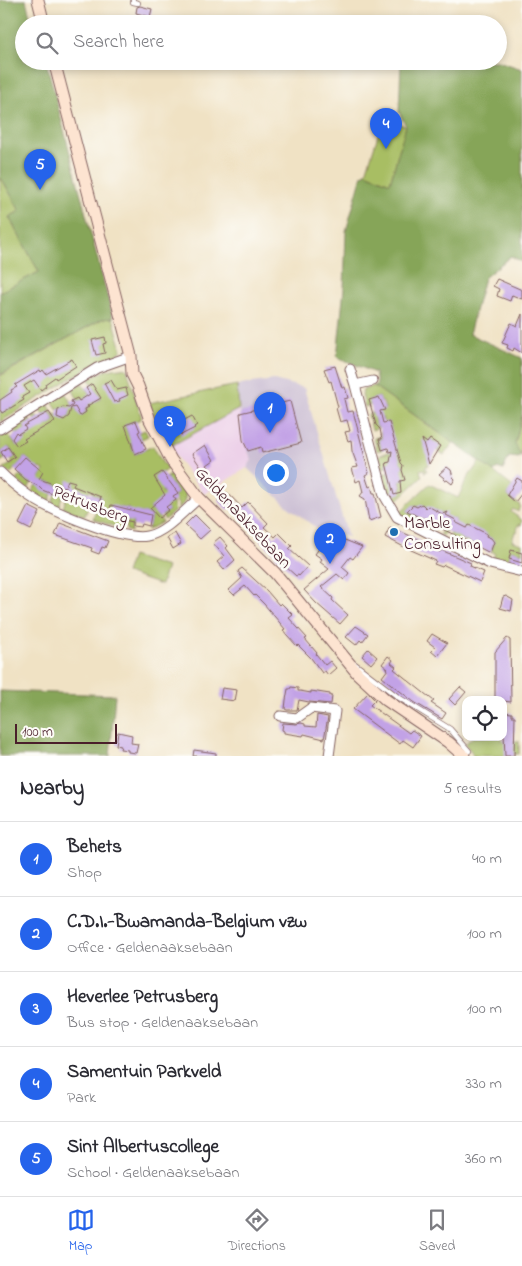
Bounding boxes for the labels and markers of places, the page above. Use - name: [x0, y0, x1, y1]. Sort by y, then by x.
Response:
- pin: 4: [370, 108, 402, 149]
- pin: 5: [24, 149, 56, 190]
- pin: 1: [254, 392, 286, 433]
- pin: 3: [154, 406, 186, 447]
- place label: Marble Consulting: [404, 511, 481, 559]
- pin: 2: [314, 523, 346, 564]
- marker: Marble Consulting: [388, 526, 400, 538]

